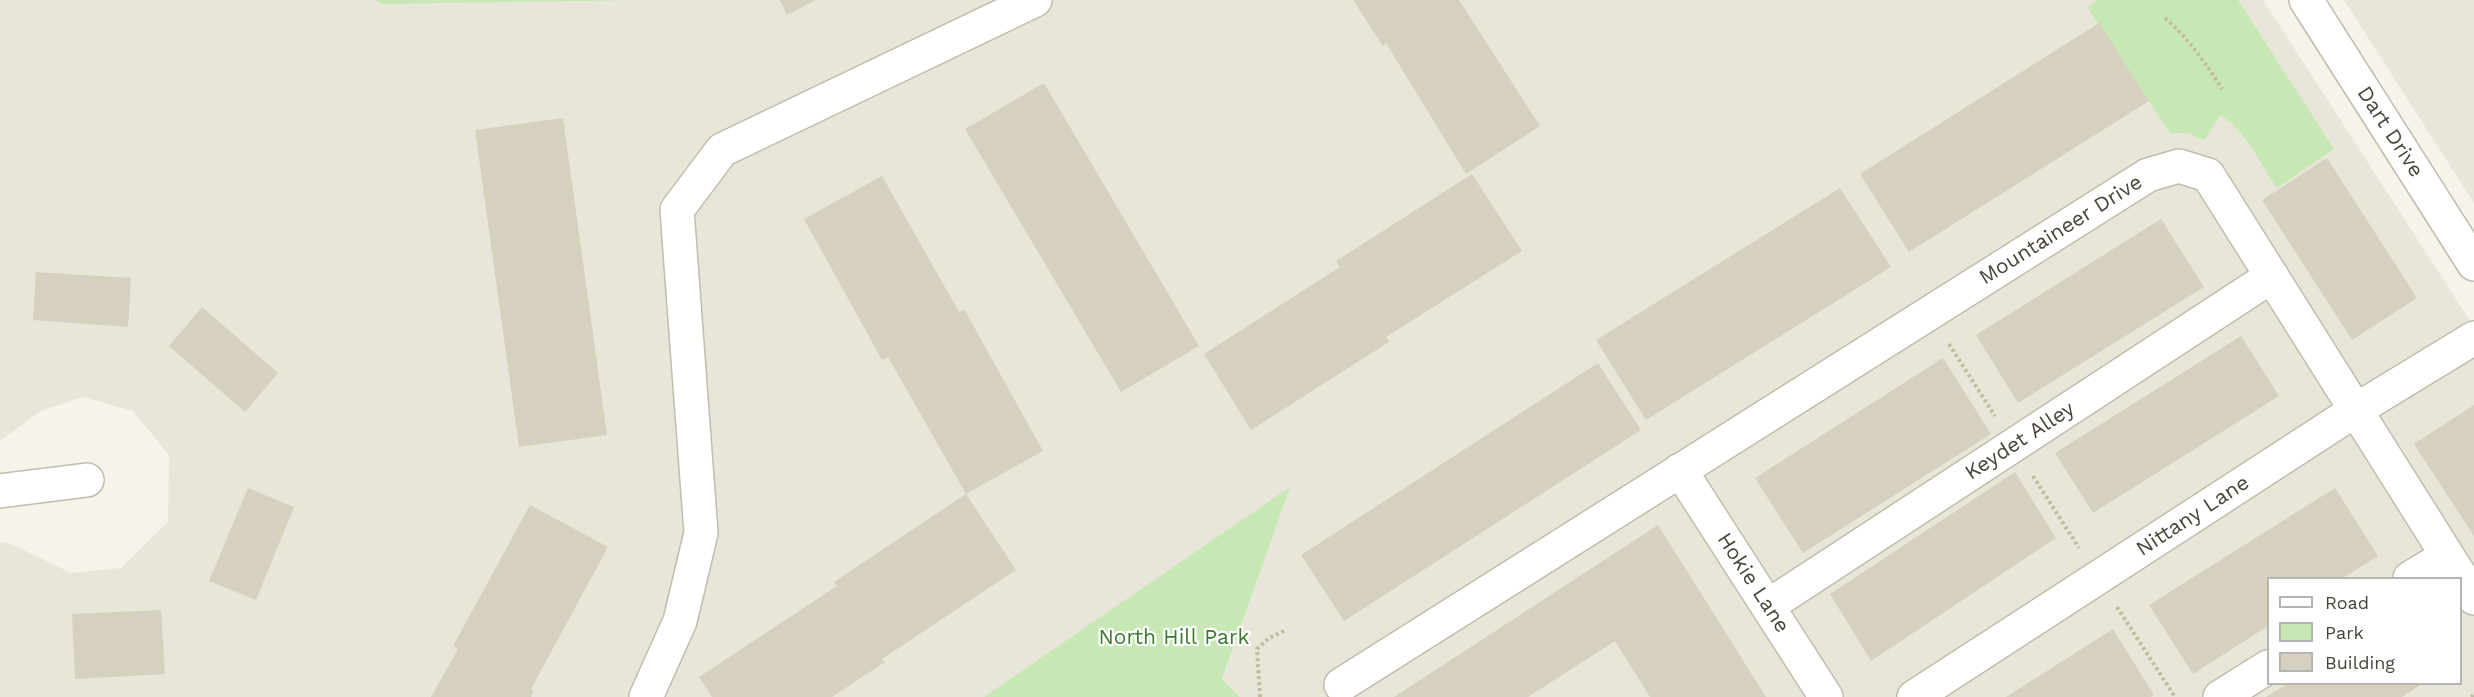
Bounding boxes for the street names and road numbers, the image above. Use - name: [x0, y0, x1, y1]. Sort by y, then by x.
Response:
- street label: Dart Drive: [2351, 82, 2429, 182]
- street label: Mountaineer Drive: [1975, 170, 2147, 290]
- street label: Keydet Alley: [1961, 396, 2079, 486]
- street label: Nittany Lane: [2132, 470, 2254, 562]
- street label: Hokie Lane: [1711, 528, 1795, 638]

